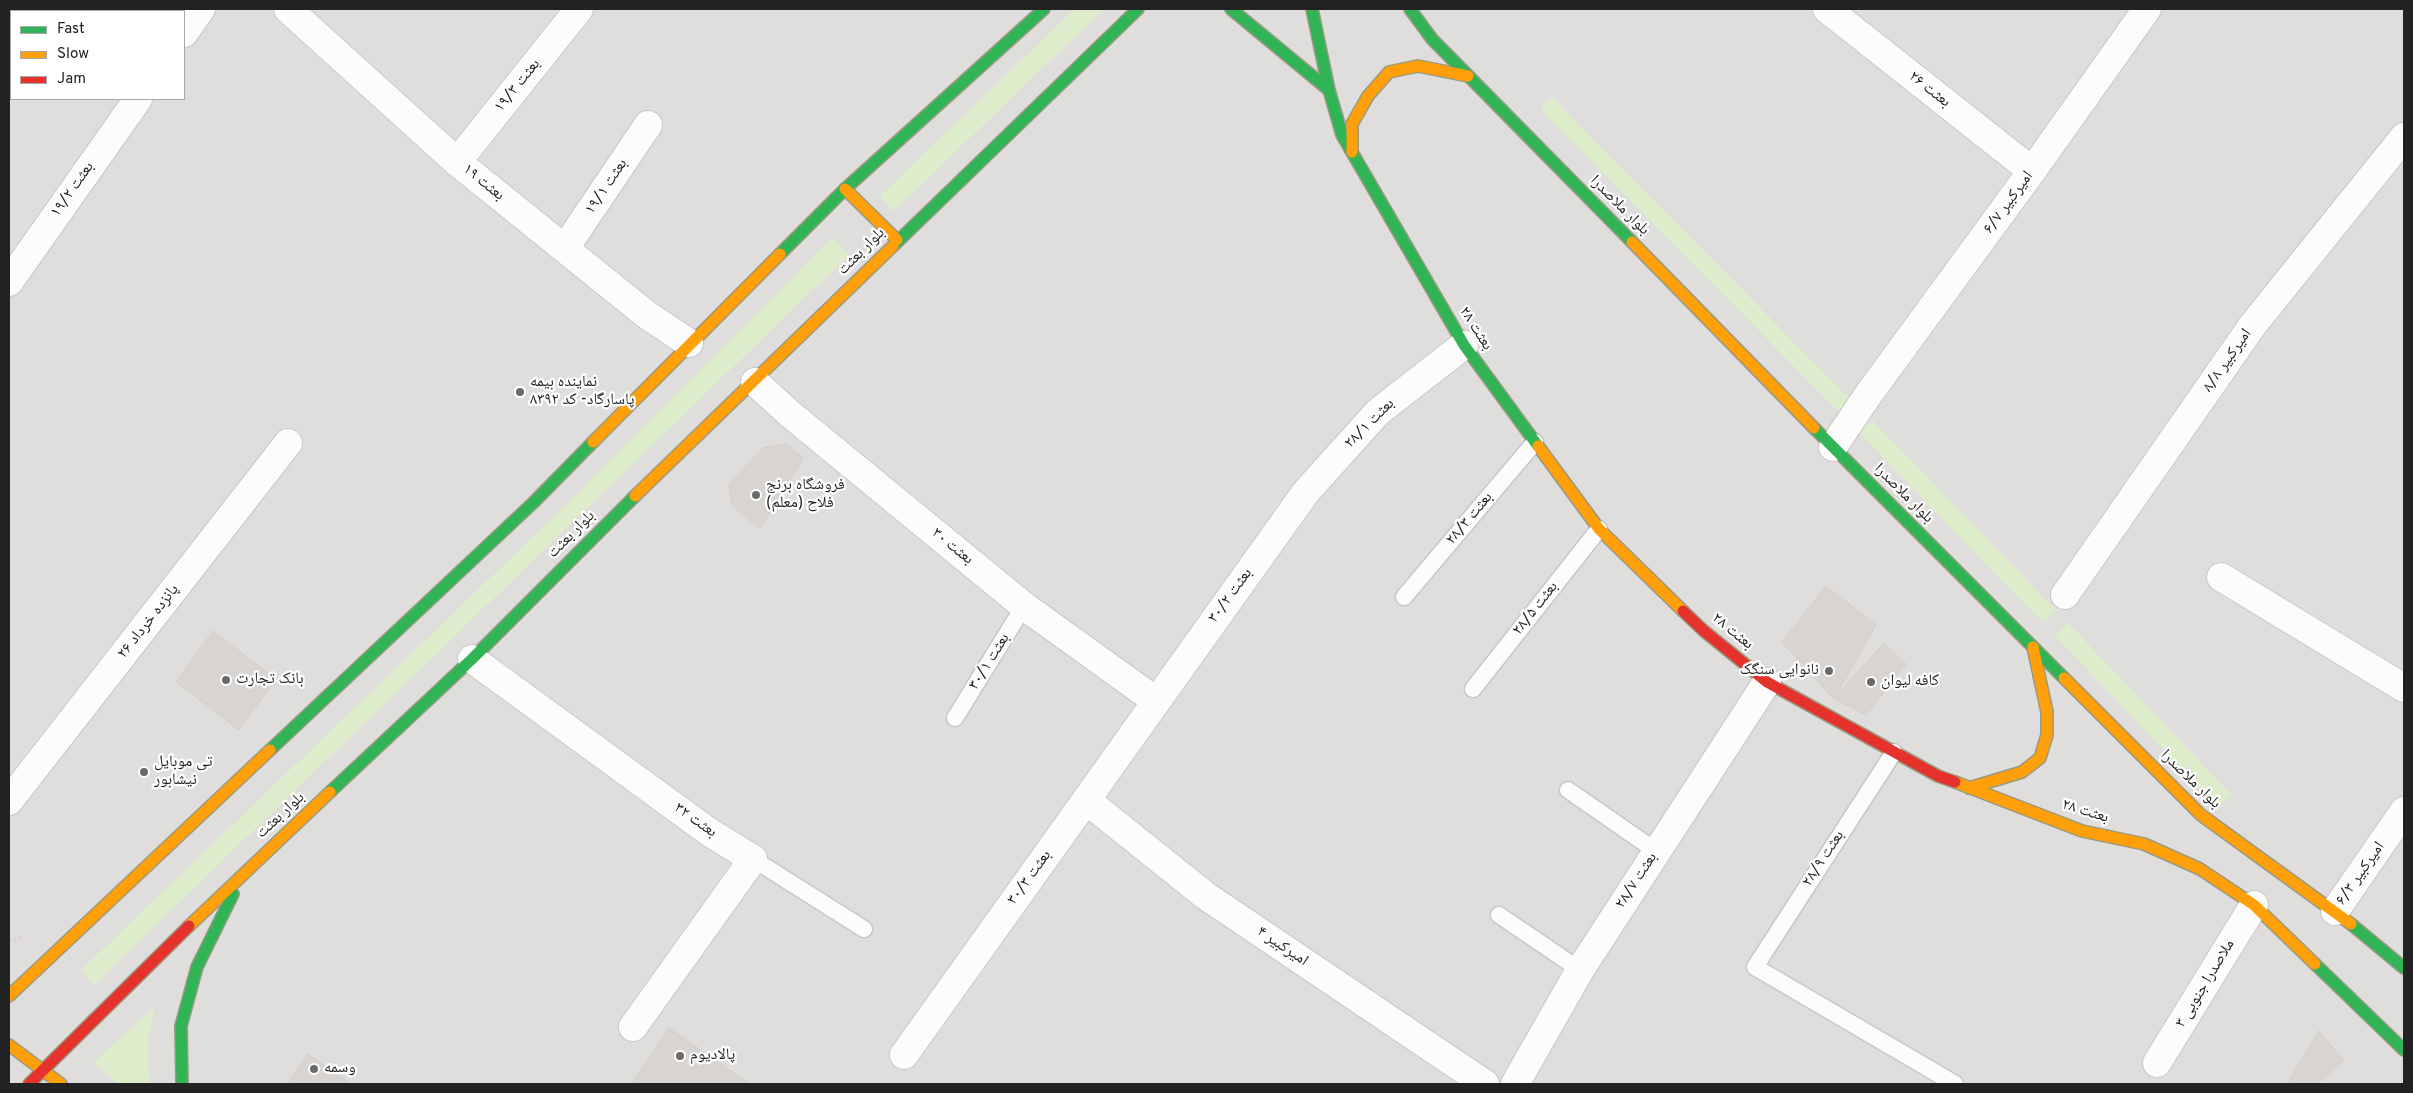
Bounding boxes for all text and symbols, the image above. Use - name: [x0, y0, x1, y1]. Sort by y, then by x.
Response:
- legend: [10, 10, 185, 100]
- text: Fast: [57, 20, 85, 39]
- text: Slow: [57, 45, 89, 64]
- street label: بعثت ۱۹/۳: [491, 55, 545, 117]
- street label: بعثت ۲۶: [1904, 68, 1954, 112]
- text: Jam: [57, 70, 86, 89]
- street label: بعثت ۱۹/۱: [581, 156, 633, 218]
- street label: بعثت ۱۹/۲: [47, 159, 99, 221]
- street label: بعثت ۱۹: [458, 160, 508, 206]
- street label: امیرکبیر ۶/۷: [1980, 168, 2038, 238]
- street label: بلوار ملاصدرا: [1585, 172, 1653, 240]
- street label: بلوار بعثت: [834, 224, 890, 280]
- street label: بعثت ۲۸: [1454, 304, 1496, 354]
- street label: امیرکبیر ۸/۸: [2199, 326, 2257, 396]
- place label: نماینده بیمه پاسارگاد- کد ۸۳۹۲: [530, 373, 634, 411]
- marker: نماینده بیمه پاسارگاد- کد ۸۳۹۲: [514, 386, 526, 398]
- street label: بعثت ۲۸/۱: [1341, 395, 1399, 453]
- street label: بلوار ملاصدرا: [1869, 460, 1937, 528]
- place label: فروشگاه برنج فلاح (معلم): [766, 476, 845, 514]
- marker: فروشگاه برنج فلاح (معلم): [750, 489, 762, 501]
- street label: بعثت ۲۸/۳: [1442, 489, 1498, 549]
- street label: بلوار بعثت: [544, 507, 600, 563]
- street label: بعثت ۳۰: [927, 524, 977, 570]
- street label: بعثت ۳۰/۲: [1205, 565, 1257, 627]
- street label: بعثت ۲۸/۵: [1509, 578, 1563, 640]
- street label: پانزده خرداد ۲۶: [114, 581, 184, 663]
- street label: بعثت ۲۸: [1707, 609, 1757, 655]
- street label: بعثت ۳۰/۱: [965, 630, 1015, 694]
- place label: نانوایی سنگک: [1740, 661, 1819, 681]
- marker: نانوایی سنگک: [1823, 665, 1835, 677]
- place label: بانک تجارت: [236, 670, 304, 690]
- place label: کافه لیوان: [1881, 672, 1939, 692]
- marker: بانک تجارت: [220, 674, 232, 686]
- marker: کافه لیوان: [1865, 676, 1877, 688]
- street label: بلوار ملاصدرا: [2156, 746, 2224, 814]
- place label: تی موبایل نیشابور: [154, 753, 212, 791]
- marker: تی موبایل نیشابور: [138, 766, 150, 778]
- street label: بلوار بعثت: [253, 789, 309, 843]
- street label: بعثت ۲۸: [2059, 796, 2111, 828]
- street label: بعثت ۳۲: [670, 799, 720, 843]
- street label: بعثت ۲۸/۹: [1799, 827, 1849, 891]
- street label: امیرکبیر ۶/۳: [2332, 839, 2390, 909]
- street label: بعثت ۳۰/۳: [1004, 847, 1056, 909]
- street label: بعثت ۲۸/۷: [1612, 849, 1662, 913]
- street label: امیرکبیر ۴: [1253, 923, 1311, 971]
- street label: ملاصدرا جنوبی ۳: [2172, 936, 2240, 1032]
- place label: پالادیوم: [690, 1046, 735, 1066]
- marker: پالادیوم: [674, 1050, 686, 1062]
- place label: وسمه: [324, 1059, 356, 1079]
- marker: وسمه: [308, 1063, 320, 1075]

